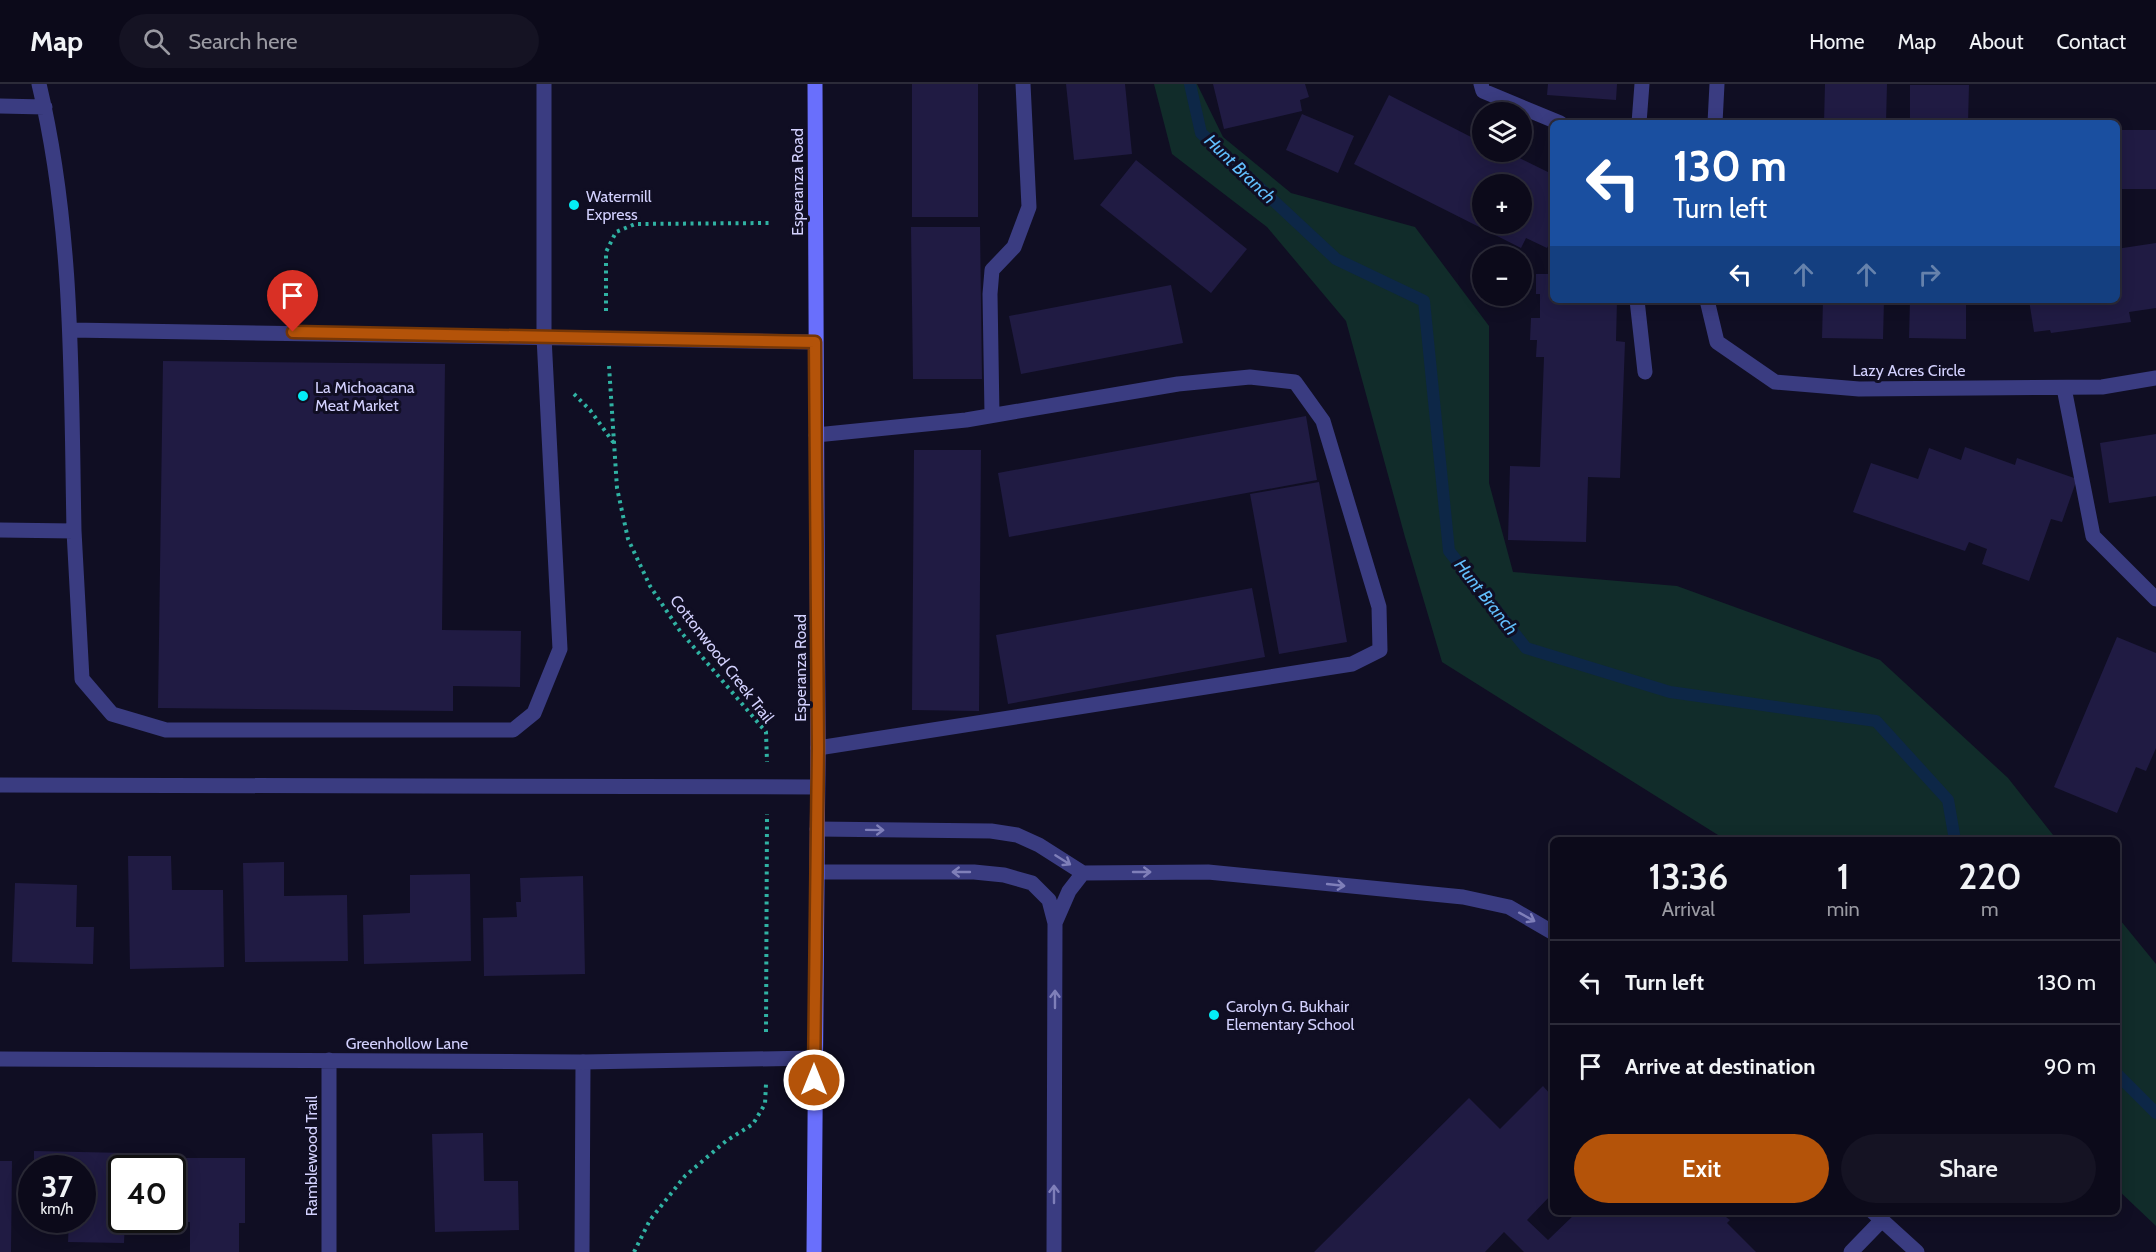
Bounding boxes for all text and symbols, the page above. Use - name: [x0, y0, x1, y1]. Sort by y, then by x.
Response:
- search box: [119, 14, 539, 68]
- text: Map: [30, 24, 83, 58]
- icon: search: [140, 25, 173, 58]
- text: Search here: [188, 28, 297, 55]
- text: Home: [1809, 29, 1865, 54]
- text: Map: [1898, 29, 1936, 54]
- text: About: [1969, 29, 2023, 54]
- text: Contact: [2056, 29, 2126, 54]
- map controls: [1472, 102, 1532, 306]
- button: layers: [1472, 102, 1532, 162]
- street label: Esperanza Road: [788, 128, 807, 236]
- water label: Hunt Branch: [1200, 130, 1280, 208]
- text: 130 m: [1673, 140, 1787, 192]
- icon: left: [1574, 144, 1652, 222]
- button: +: [1472, 174, 1532, 234]
- place label: Watermill Express: [586, 187, 652, 224]
- text: Turn left: [1673, 192, 1767, 225]
- marker: Watermill Express: [567, 198, 581, 212]
- button: −: [1472, 246, 1532, 306]
- icon: left: [1724, 258, 1757, 291]
- icon: ahead: [1787, 258, 1820, 291]
- icon: ahead: [1850, 258, 1883, 291]
- icon: right: [1913, 258, 1946, 291]
- pin: [267, 270, 318, 332]
- icon: arrive: [276, 279, 309, 312]
- street label: Lazy Acres Circle: [1853, 361, 1965, 380]
- place label: La Michoacana Meat Market: [315, 378, 415, 415]
- marker: La Michoacana Meat Market: [296, 389, 310, 403]
- water label: Hunt Branch: [1449, 555, 1523, 639]
- street label: Cottonwood Creek Trail: [666, 591, 778, 727]
- street label: Esperanza Road: [791, 614, 810, 722]
- one-way arrow: [865, 824, 885, 835]
- text: 13:36: [1649, 854, 1728, 898]
- text: 1: [1837, 854, 1850, 898]
- text: 220: [1958, 854, 2021, 898]
- one-way arrow: [1054, 855, 1071, 867]
- one-way arrow: [952, 866, 972, 878]
- one-way arrow: [1131, 866, 1151, 878]
- one-way arrow: [1325, 880, 1345, 891]
- text: Arrival: [1662, 897, 1715, 921]
- text: min: [1827, 897, 1860, 921]
- text: m: [1981, 897, 1999, 921]
- one-way arrow: [1518, 911, 1535, 923]
- icon: left: [1574, 966, 1607, 999]
- text: Turn left: [1625, 969, 1704, 996]
- text: 130 m: [2037, 969, 2096, 996]
- one-way arrow: [1049, 989, 1061, 1009]
- place label: Carolyn G. Bukhair Elementary School: [1226, 997, 1354, 1034]
- marker: Carolyn G. Bukhair Elementary School: [1207, 1008, 1221, 1022]
- street label: Greenhollow Lane: [346, 1034, 468, 1053]
- position arrow: [782, 1048, 846, 1112]
- icon: arrive: [1574, 1050, 1607, 1083]
- text: Arrive at destination: [1625, 1053, 1815, 1080]
- text: 90 m: [2044, 1053, 2096, 1080]
- street label: Ramblewood Trail: [302, 1095, 321, 1216]
- button: Exit: [1574, 1134, 1829, 1203]
- button: Share: [1841, 1134, 2096, 1203]
- speed limit sign: 40: [108, 1155, 186, 1233]
- text: 37: [41, 1168, 73, 1205]
- one-way arrow: [1048, 1184, 1060, 1204]
- text: km/h: [41, 1200, 73, 1218]

